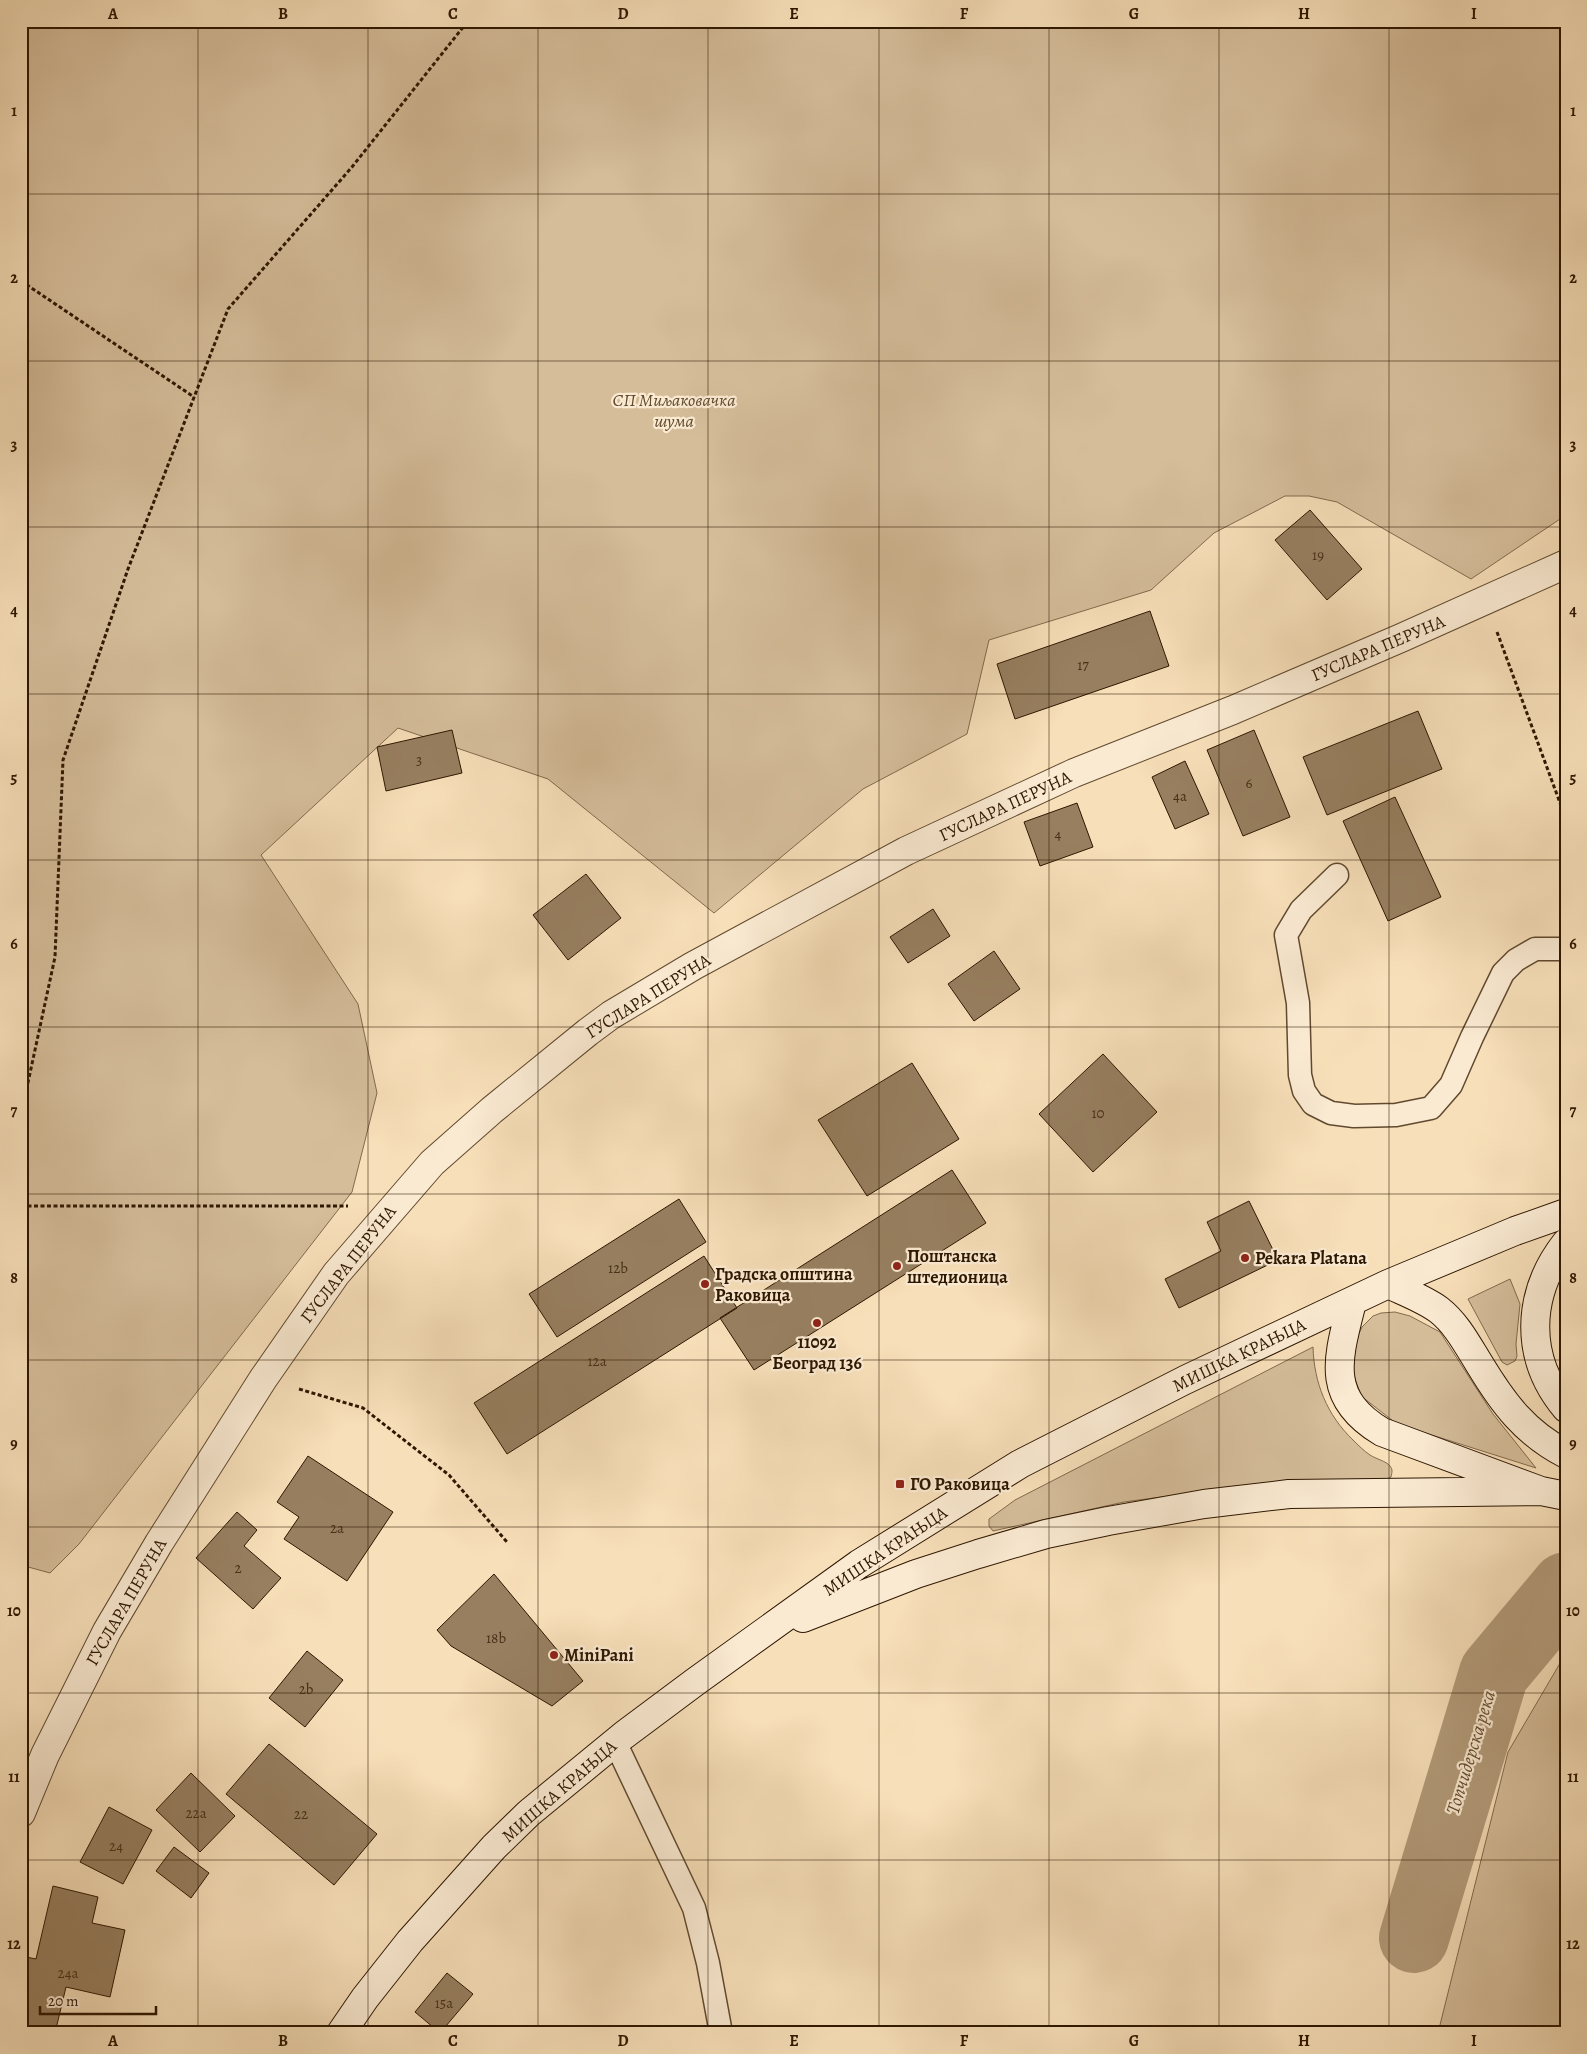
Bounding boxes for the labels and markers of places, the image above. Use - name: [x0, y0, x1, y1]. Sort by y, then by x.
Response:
- place label: Поштанска штедионица: [907, 1244, 1008, 1289]
- place label: Pekara Platana: [1255, 1246, 1367, 1270]
- marker: Pekara Platana: [1239, 1252, 1251, 1264]
- marker: Поштанска штедионица: [891, 1260, 903, 1272]
- place label: Градска општина Раковица: [715, 1262, 853, 1307]
- marker: Градска општина Раковица: [699, 1278, 711, 1290]
- marker: 11092 Београд 136: [811, 1317, 823, 1329]
- place label: 11092 Београд 136: [772, 1330, 862, 1375]
- place label: ГО Раковица: [910, 1472, 1010, 1496]
- marker: ГО Раковица: [894, 1478, 906, 1490]
- place label: MiniPani: [564, 1643, 634, 1667]
- marker: MiniPani: [548, 1649, 560, 1661]

